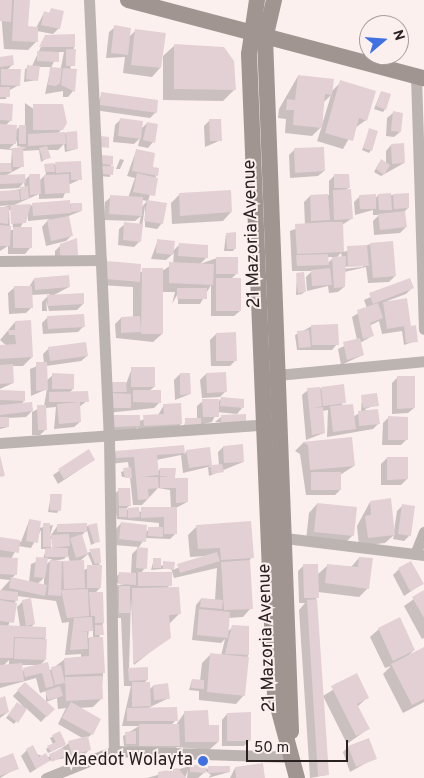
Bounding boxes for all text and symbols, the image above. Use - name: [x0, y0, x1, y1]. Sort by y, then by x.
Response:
- north arrow: [359, 15, 409, 65]
- text: N: [388, 28, 407, 43]
- street label: 21 Mazoria Avenue: [240, 159, 266, 309]
- street label: 21 Mazoria Avenue: [255, 563, 281, 713]
- scale bar: [249, 730, 352, 762]
- text: 50 m: [254, 739, 289, 758]
- place label: Maedot Wolayta: [64, 750, 193, 772]
- marker: Maedot Wolayta: [197, 755, 209, 767]

